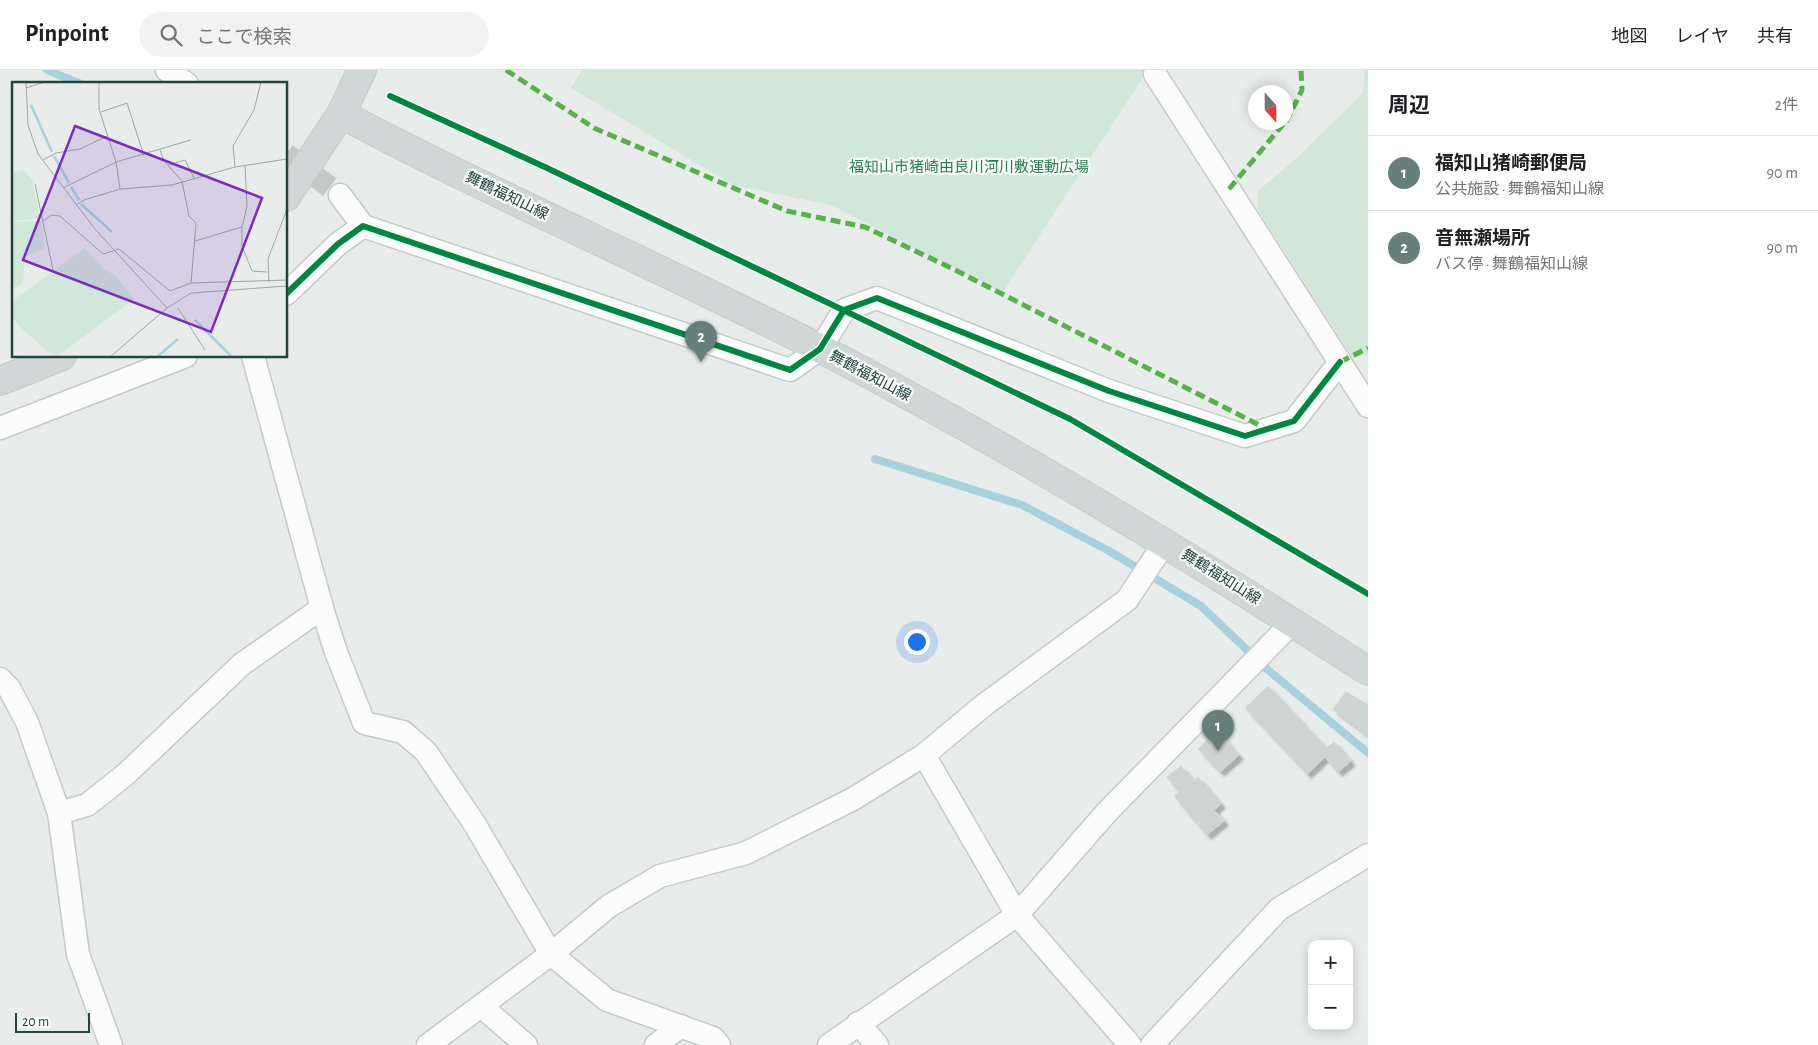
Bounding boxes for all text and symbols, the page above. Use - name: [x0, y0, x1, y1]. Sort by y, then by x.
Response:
- search box: [139, 12, 489, 57]
- icon: search: [157, 21, 185, 49]
- text: Pinpoint: [25, 22, 109, 46]
- text: ここで検索: [197, 28, 292, 47]
- text: 地図: [1612, 28, 1648, 46]
- text: レイヤ: [1676, 28, 1729, 46]
- text: 共有: [1757, 28, 1793, 46]
- inset map: [12, 82, 288, 358]
- north arrow: [1248, 85, 1293, 130]
- text: 周辺: [1388, 95, 1430, 116]
- text: 2件: [1775, 97, 1798, 113]
- text: 福知山猪崎郵便局: [1435, 154, 1587, 173]
- park label: 福知山市猪崎由良川河川敷運動広場: [849, 158, 1089, 175]
- text: 1: [1401, 165, 1407, 181]
- text: 90 m: [1767, 165, 1798, 181]
- street label: 舞鶴福知山線: [463, 169, 551, 222]
- text: 公共施設 · 舞鶴福知山線: [1435, 181, 1604, 197]
- text: 音無瀬場所: [1435, 229, 1530, 248]
- text: 2: [1400, 240, 1408, 256]
- text: 90 m: [1767, 240, 1798, 256]
- text: バス停 · 舞鶴福知山線: [1435, 256, 1588, 272]
- pin: 2: [685, 321, 717, 362]
- street label: 舞鶴福知山線: [827, 347, 914, 404]
- street label: 舞鶴福知山線: [1179, 546, 1264, 607]
- your location: [904, 629, 930, 655]
- pin: 1: [1202, 710, 1234, 751]
- map controls: [1308, 940, 1353, 1030]
- button: +: [1308, 940, 1353, 985]
- button: −: [1308, 985, 1353, 1030]
- scale bar: [15, 1010, 90, 1033]
- text: 20 m: [22, 1015, 49, 1029]

